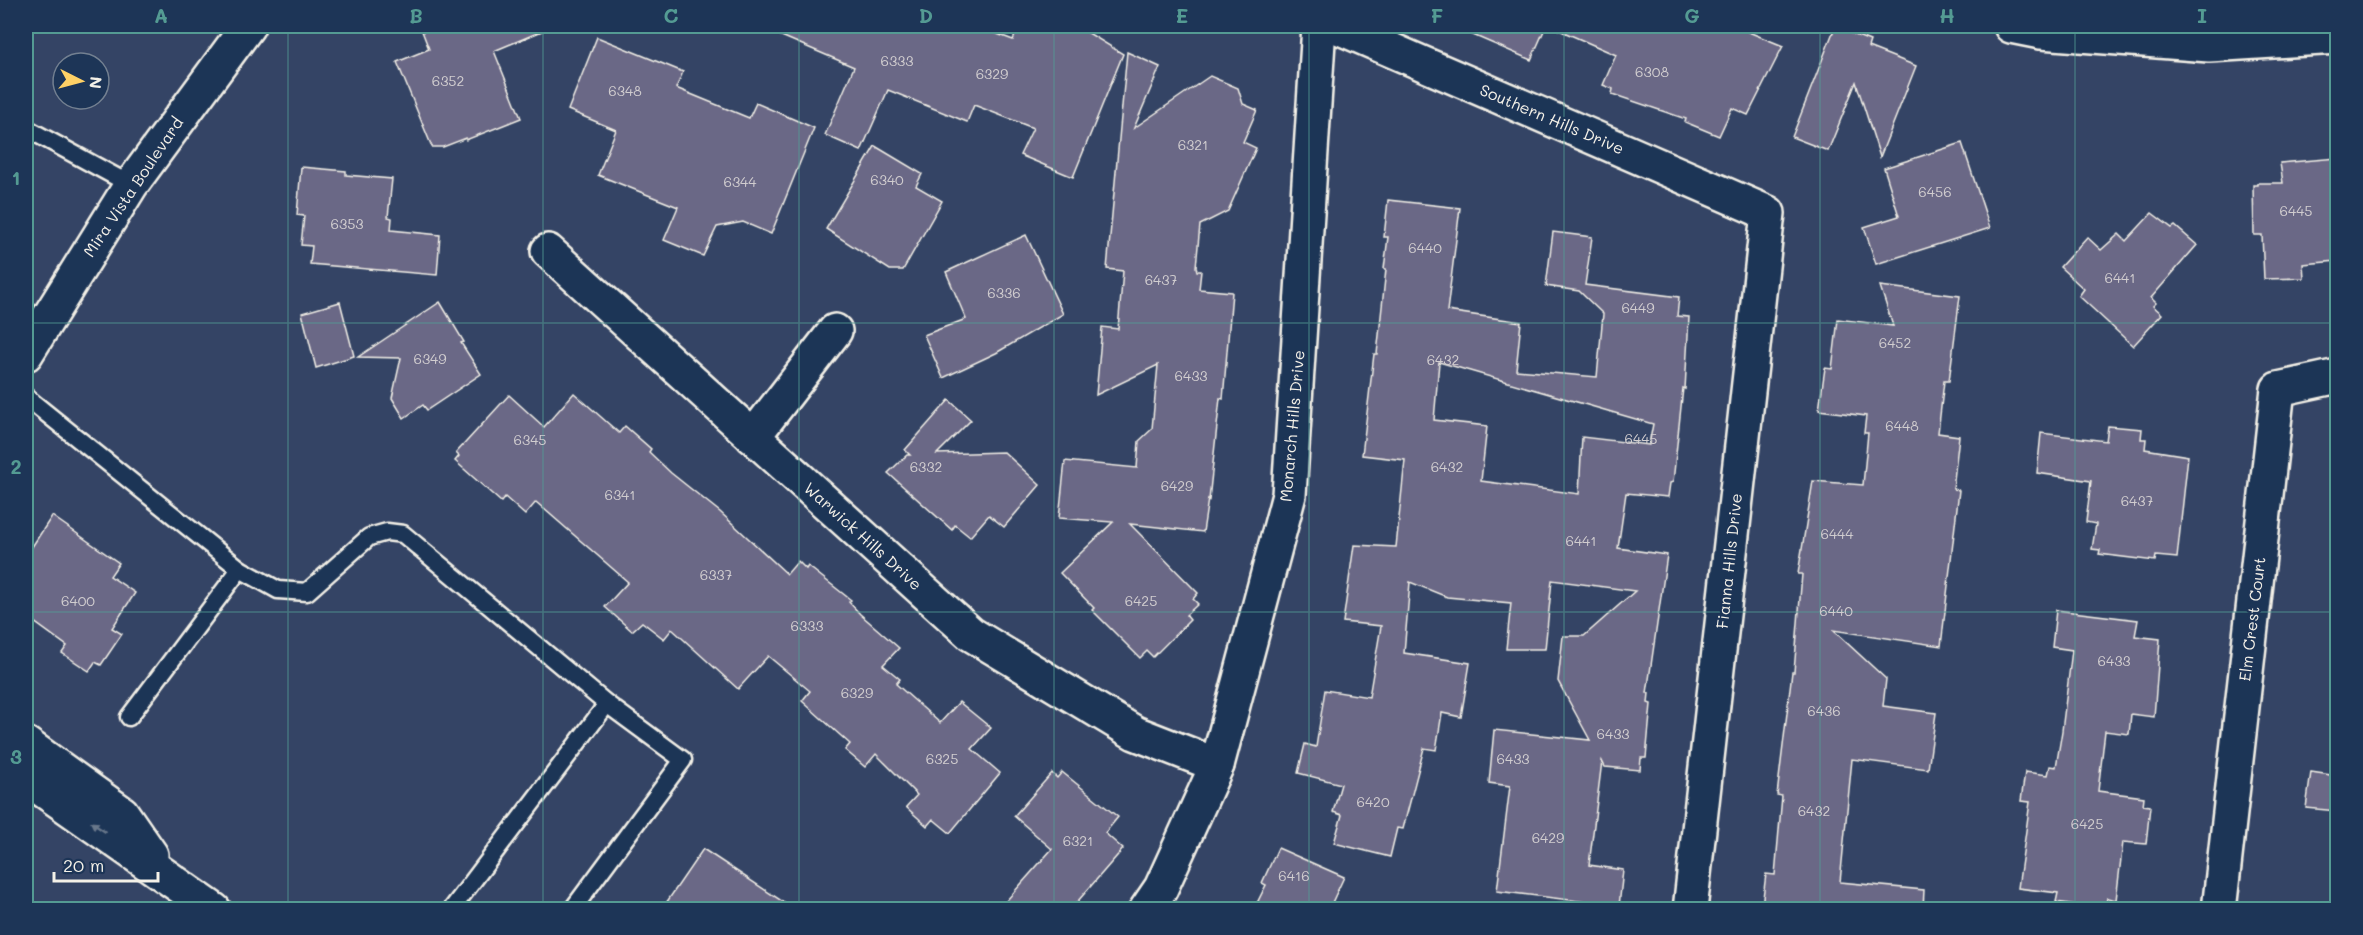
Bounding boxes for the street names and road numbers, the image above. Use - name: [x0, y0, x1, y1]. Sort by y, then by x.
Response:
- street label: Southern Hills Drive: [1477, 79, 1628, 158]
- street label: Mira Vista Boulevard: [78, 113, 187, 261]
- street label: Monarch Hills Drive: [1274, 349, 1309, 503]
- street label: Warwick Hills Drive: [800, 477, 927, 594]
- street label: Fianna Hills Drive: [1711, 492, 1746, 630]
- street label: Elm Crest Court: [2233, 556, 2270, 682]

